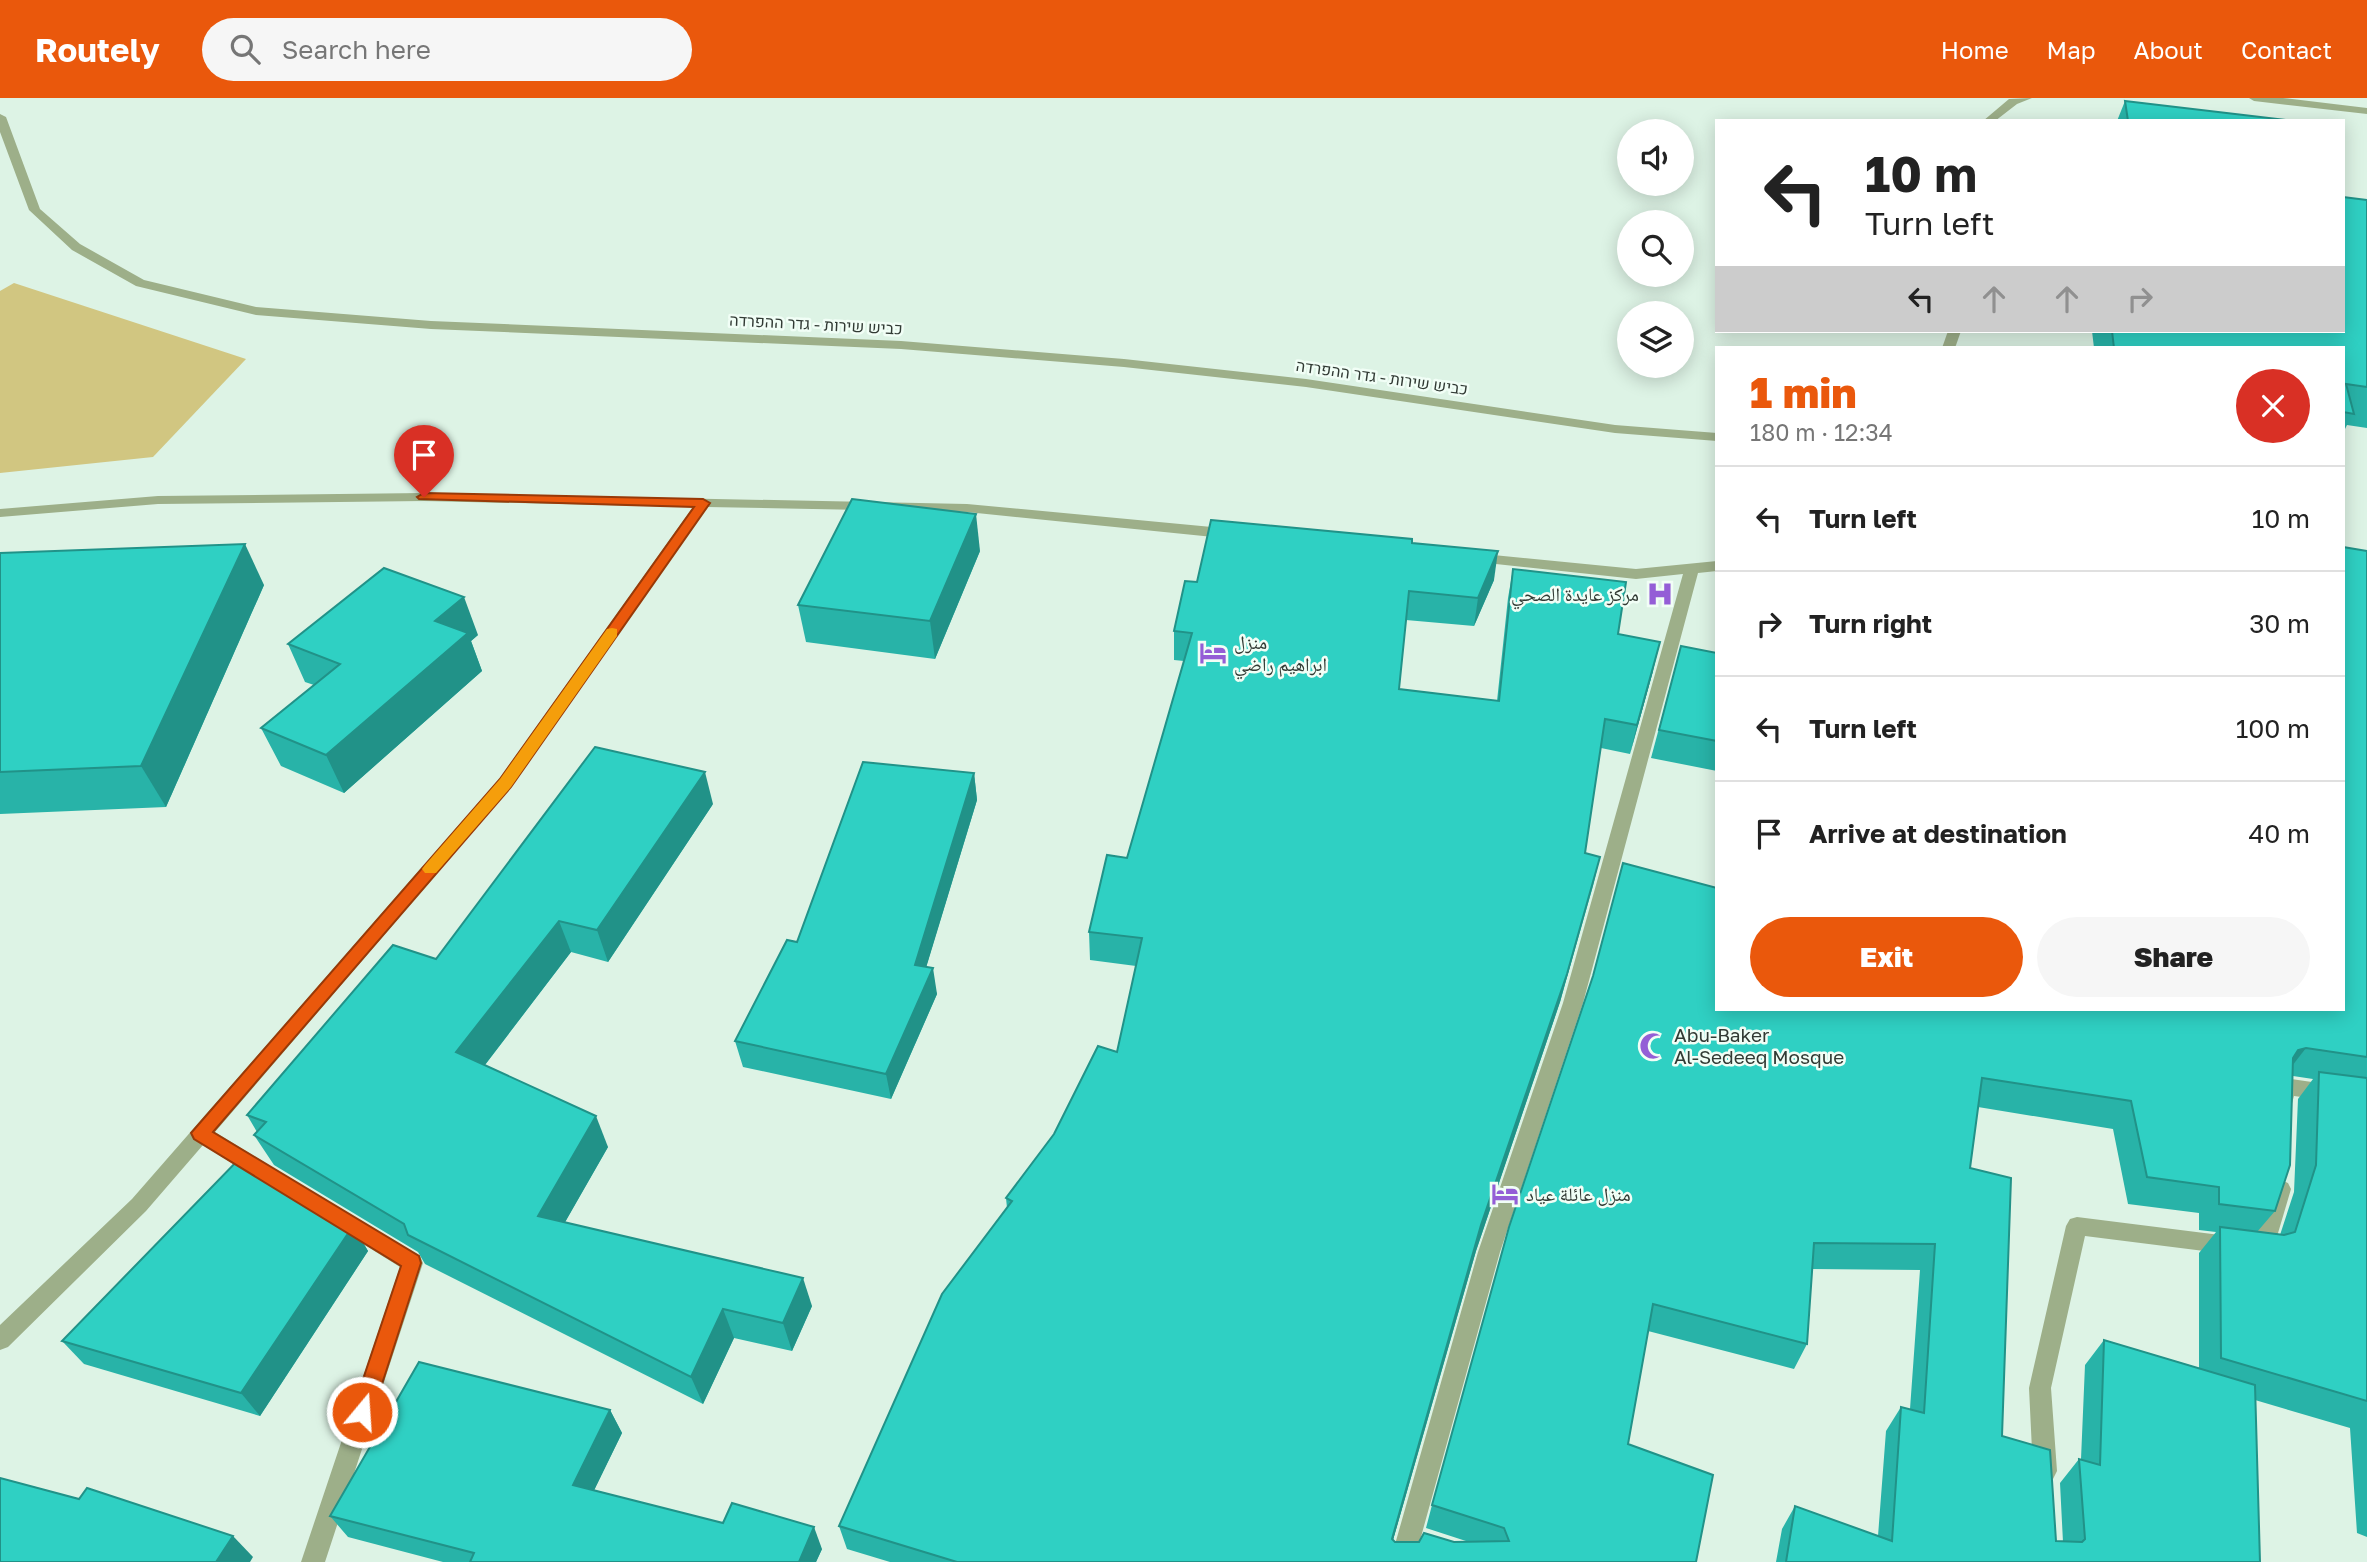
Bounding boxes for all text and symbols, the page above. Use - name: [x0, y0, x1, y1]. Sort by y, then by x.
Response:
- search box: [202, 18, 692, 81]
- text: Routely: [35, 30, 160, 69]
- icon: search: [226, 30, 264, 68]
- text: Search here: [282, 34, 431, 65]
- text: Home: [1941, 35, 2009, 64]
- text: Map: [2047, 35, 2096, 64]
- text: About: [2134, 35, 2203, 64]
- text: Contact: [2241, 35, 2332, 64]
- map controls: [1617, 119, 1694, 378]
- button: sound: [1617, 119, 1694, 196]
- text: 10 m: [1865, 144, 1977, 203]
- icon: left: [1750, 147, 1841, 238]
- text: Turn left: [1865, 204, 1994, 242]
- button: search: [1617, 210, 1694, 287]
- icon: left: [1902, 280, 1940, 318]
- icon: ahead: [1975, 280, 2013, 318]
- icon: ahead: [2048, 280, 2086, 318]
- icon: right: [2121, 280, 2159, 318]
- button: layers: [1617, 301, 1694, 378]
- street label: כביש שירות - גדר ההפרדה: [729, 309, 903, 339]
- street label: כביש שירות - גדר ההפרדה: [1295, 355, 1469, 399]
- text: 1 min: [1750, 367, 1857, 417]
- button: close: [2236, 369, 2310, 443]
- text: 180 m · 12:34: [1750, 418, 1893, 446]
- pin: [394, 425, 454, 497]
- icon: arrive: [405, 436, 443, 474]
- icon: left: [1750, 500, 1788, 538]
- text: Turn left: [1809, 503, 1917, 534]
- text: 10 m: [2252, 503, 2310, 534]
- hospital icon: مركز عايدة الصحي: [1645, 579, 1675, 609]
- place label: مركز عايدة الصحي: [1511, 582, 1639, 610]
- icon: right: [1750, 605, 1788, 643]
- text: Turn right: [1809, 608, 1932, 639]
- text: 30 m: [2249, 608, 2310, 639]
- place label: منزل ابراهيم راضي: [1234, 630, 1327, 680]
- hotel icon: منزل ابراهيم راضي: [1198, 638, 1228, 668]
- icon: left: [1750, 710, 1788, 748]
- text: Turn left: [1809, 713, 1917, 744]
- text: 100 m: [2236, 713, 2310, 744]
- icon: arrive: [1750, 815, 1788, 853]
- text: Arrive at destination: [1809, 818, 2067, 849]
- text: 40 m: [2249, 818, 2310, 849]
- button: Exit: [1750, 917, 2023, 997]
- button: Share: [2037, 917, 2310, 997]
- place label: Abu-Baker Al-Sedeeq Mosque: [1674, 1023, 1844, 1068]
- mosque icon: Abu-Baker Al-Sedeeq Mosque: [1638, 1031, 1668, 1061]
- hotel icon: منزل عائلة عياد: [1490, 1179, 1520, 1209]
- place label: منزل عائلة عياد: [1526, 1182, 1631, 1206]
- position arrow: [325, 1375, 399, 1449]

